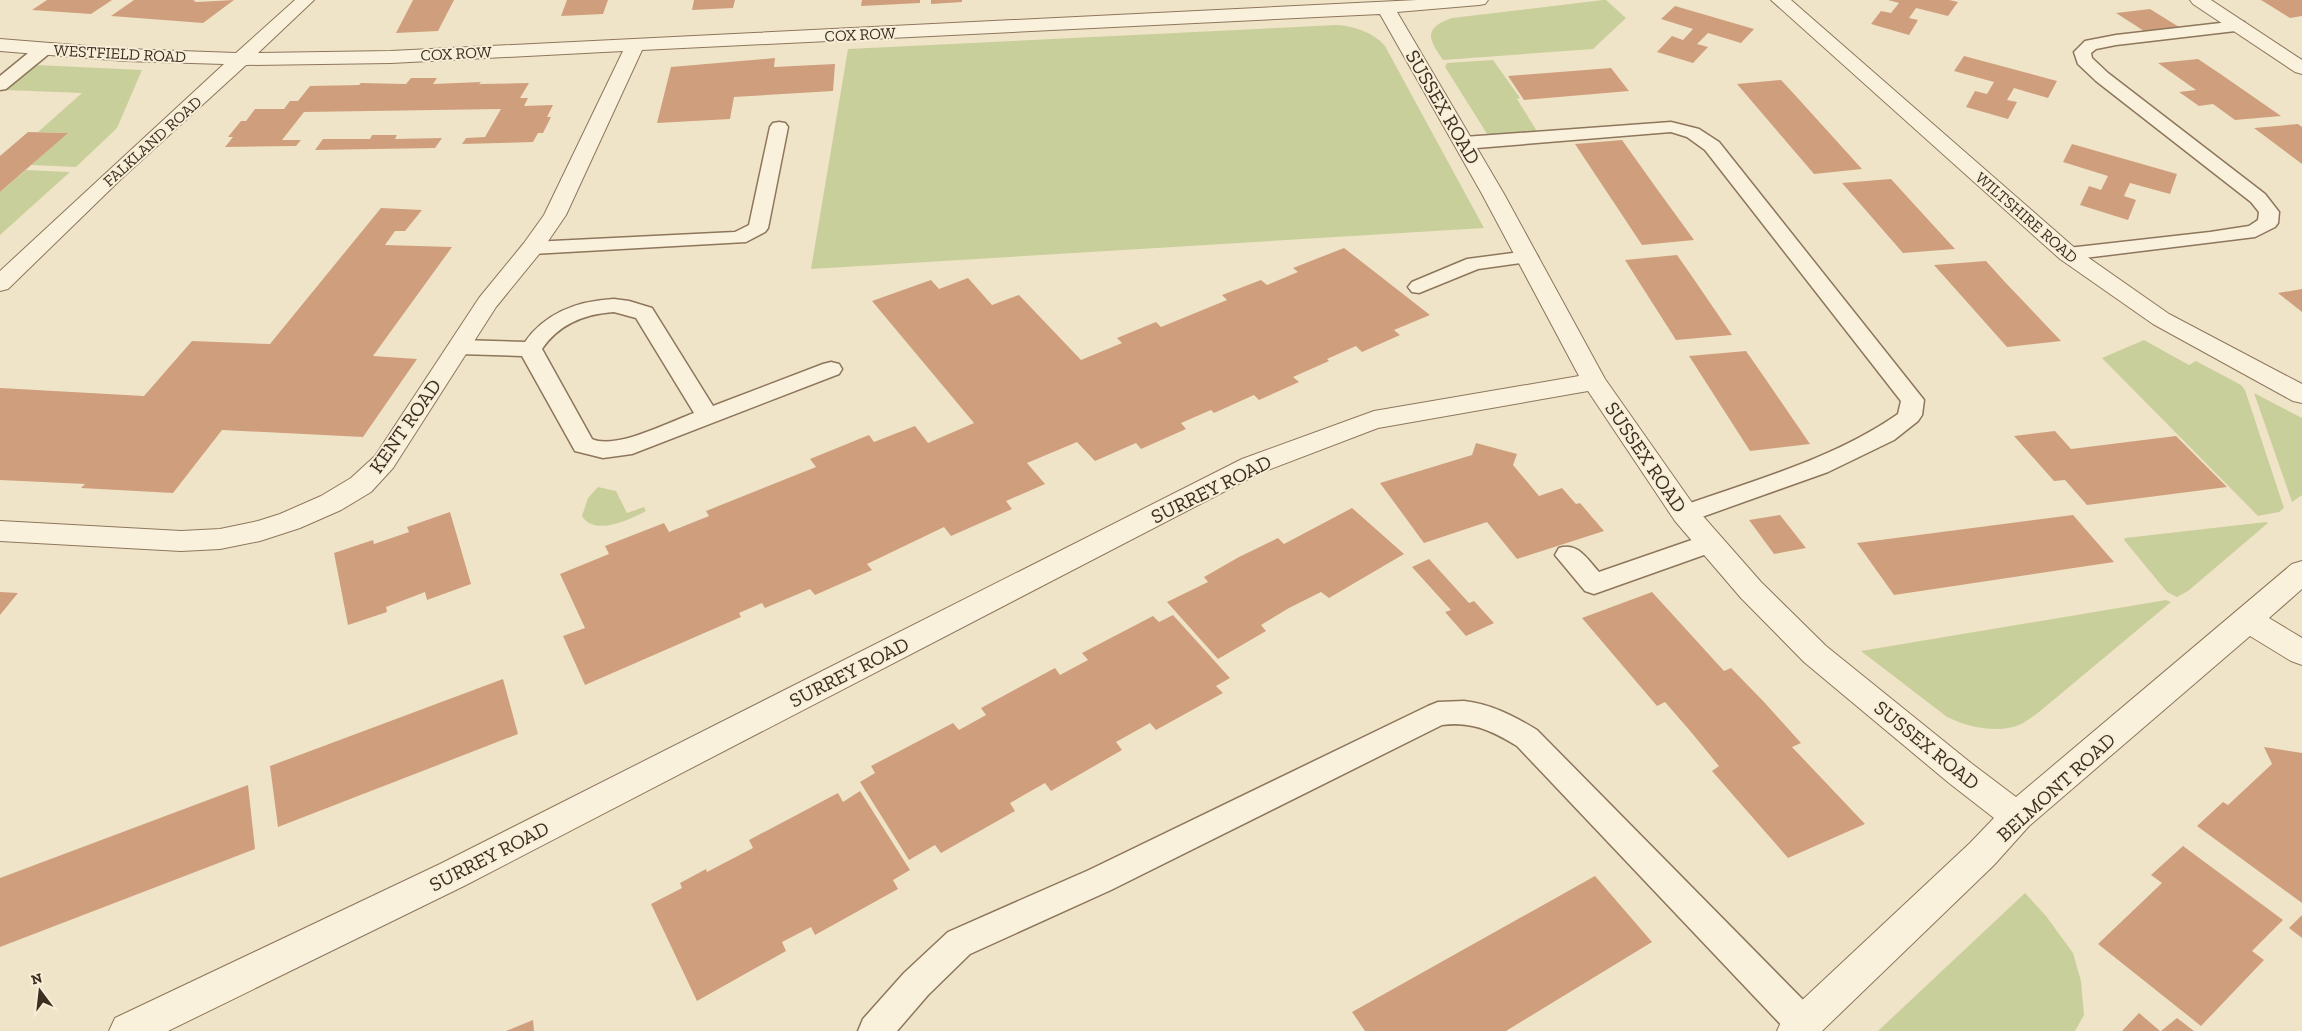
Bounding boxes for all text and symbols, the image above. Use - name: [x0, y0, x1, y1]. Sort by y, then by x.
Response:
- street label: COX ROW: [824, 23, 896, 46]
- street label: WESTFIELD ROAD: [53, 41, 187, 66]
- street label: COX ROW: [420, 42, 492, 65]
- street label: SUSSEX ROAD: [1401, 45, 1485, 169]
- street label: FALKLAND ROAD: [99, 92, 205, 191]
- street label: WILTSHIRE ROAD: [1972, 168, 2082, 267]
- street label: KENT ROAD: [364, 374, 446, 478]
- street label: SUSSEX ROAD: [1600, 397, 1692, 517]
- street label: SURREY ROAD: [1147, 450, 1275, 528]
- street label: SURREY ROAD: [785, 632, 913, 712]
- street label: SUSSEX ROAD: [1870, 695, 1984, 795]
- street label: BELMONT ROAD: [1992, 728, 2120, 846]
- street label: SURREY ROAD: [425, 816, 553, 896]
- north arrow: [15, 966, 65, 1016]
- text: N: [29, 969, 44, 989]

